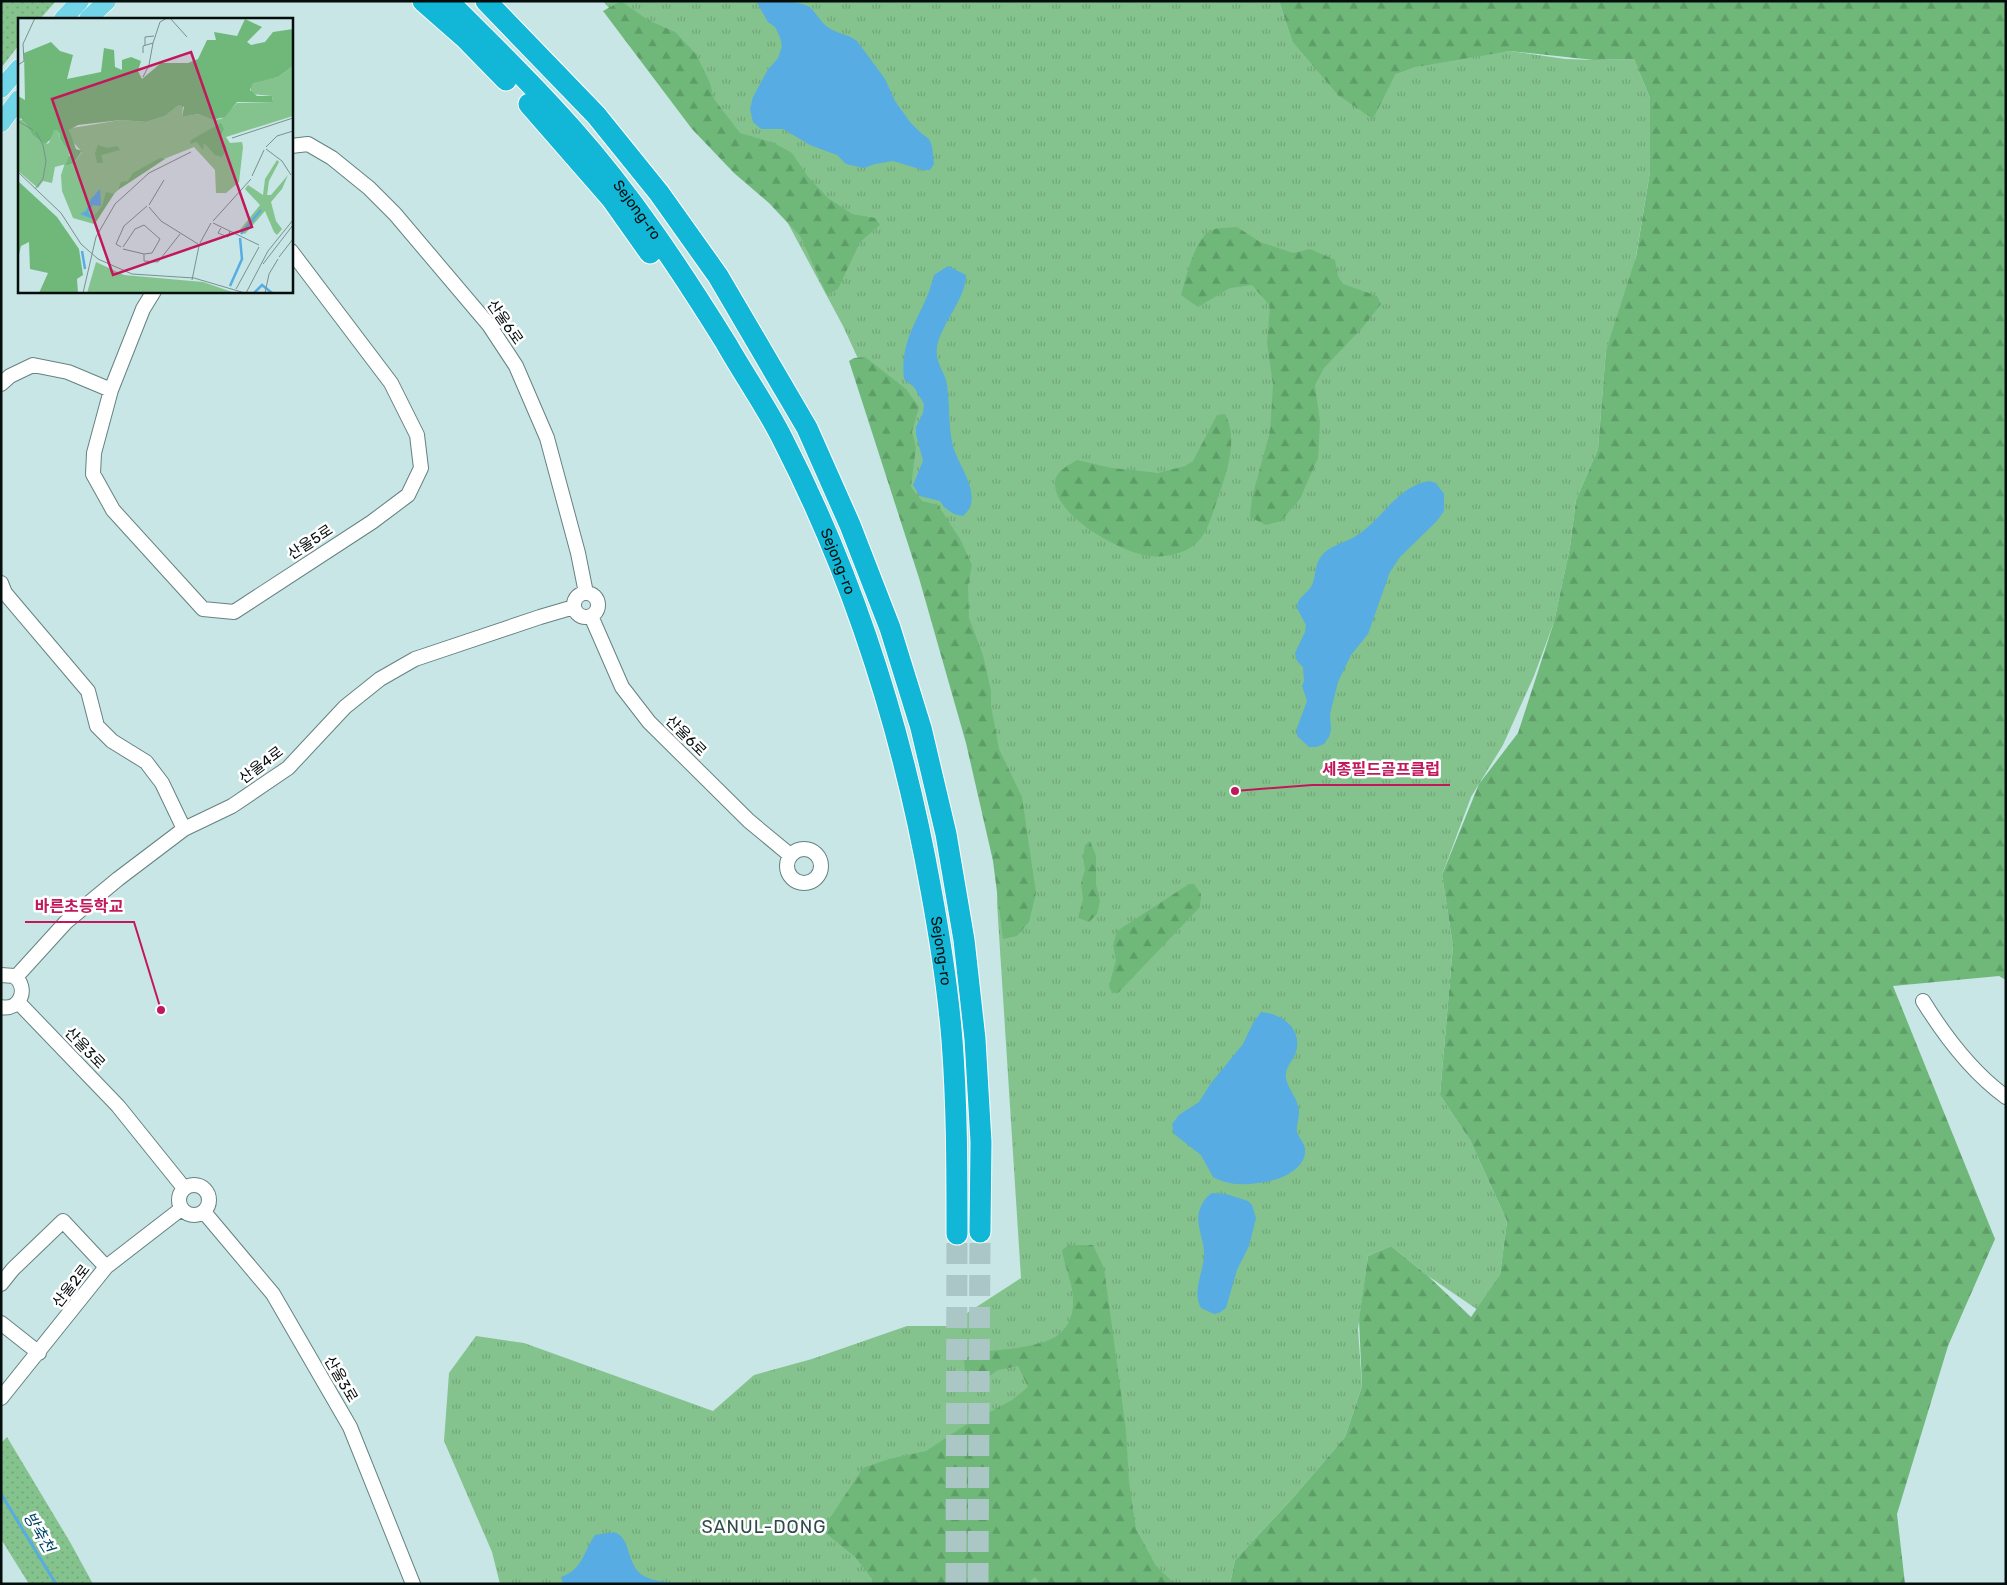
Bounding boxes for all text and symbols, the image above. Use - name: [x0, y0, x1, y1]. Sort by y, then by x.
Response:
- inset map: [18, 18, 292, 292]
- street label: Sejong-ro: [609, 176, 665, 243]
- street label: 산울6로: [483, 296, 527, 348]
- street label: 산울5로: [284, 521, 336, 563]
- street label: Sejong-ro: [817, 526, 859, 597]
- street label: 산울6로: [662, 712, 710, 760]
- street label: 산울4로: [235, 743, 287, 787]
- callout: 세종필드골프클럽: [1312, 754, 1450, 785]
- text: 세종필드골프클럽: [1322, 760, 1440, 779]
- callout: 바른초등학교: [25, 891, 134, 922]
- text: 바른초등학교: [35, 897, 123, 916]
- street label: Sejong-ro: [927, 915, 955, 987]
- street label: 산울3로: [61, 1024, 109, 1072]
- street label: 산울2로: [48, 1261, 94, 1311]
- street label: 산울3로: [321, 1353, 361, 1405]
- water label: 방축천: [19, 1508, 60, 1558]
- district label: SANUL-DONG: [701, 1516, 827, 1538]

